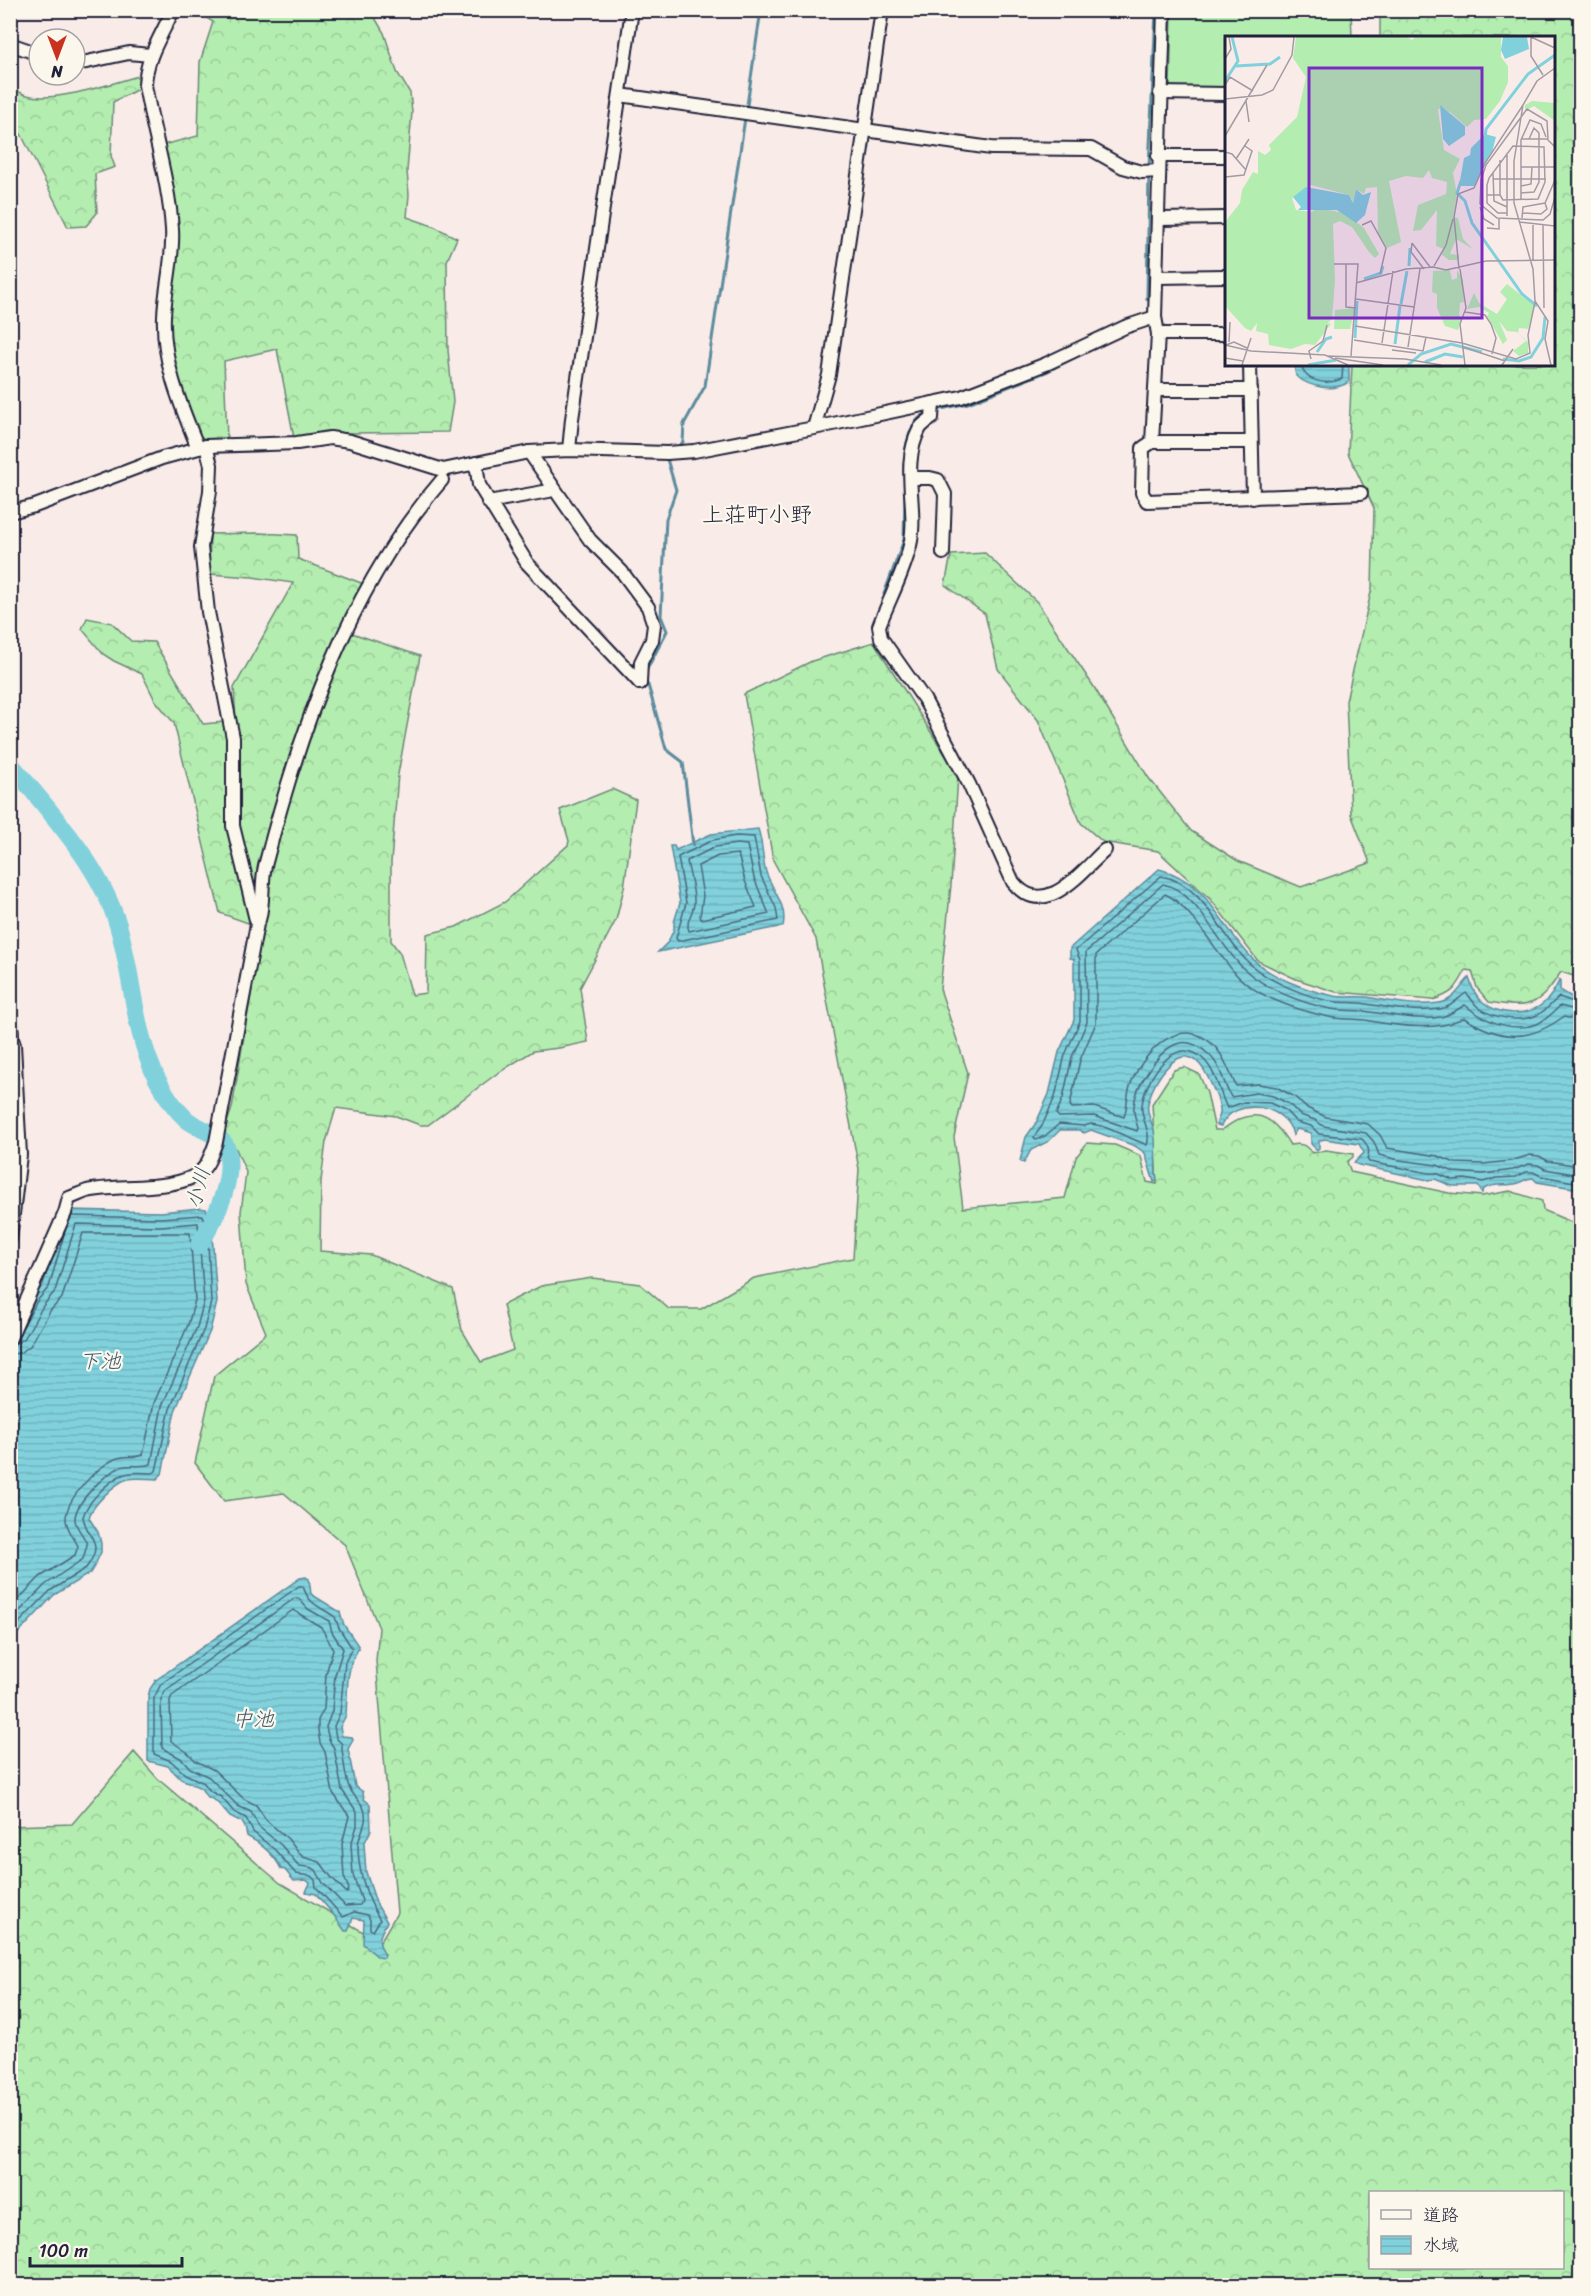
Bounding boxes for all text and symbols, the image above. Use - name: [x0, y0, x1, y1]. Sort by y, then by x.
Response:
- north arrow: [27, 27, 87, 87]
- inset map: [1225, 36, 1555, 366]
- text: N: [51, 57, 64, 86]
- district label: 上荘町小野: [702, 495, 812, 534]
- water label: 小川: [174, 1163, 222, 1213]
- water label: 下池: [79, 1342, 122, 1380]
- water label: 中池: [232, 1700, 275, 1738]
- legend: [1369, 2191, 1564, 2269]
- text: 道路: [1423, 2199, 1459, 2231]
- text: 水域: [1423, 2229, 1459, 2261]
- scale bar: [30, 2230, 182, 2268]
- text: 100 m: [39, 2235, 88, 2267]

